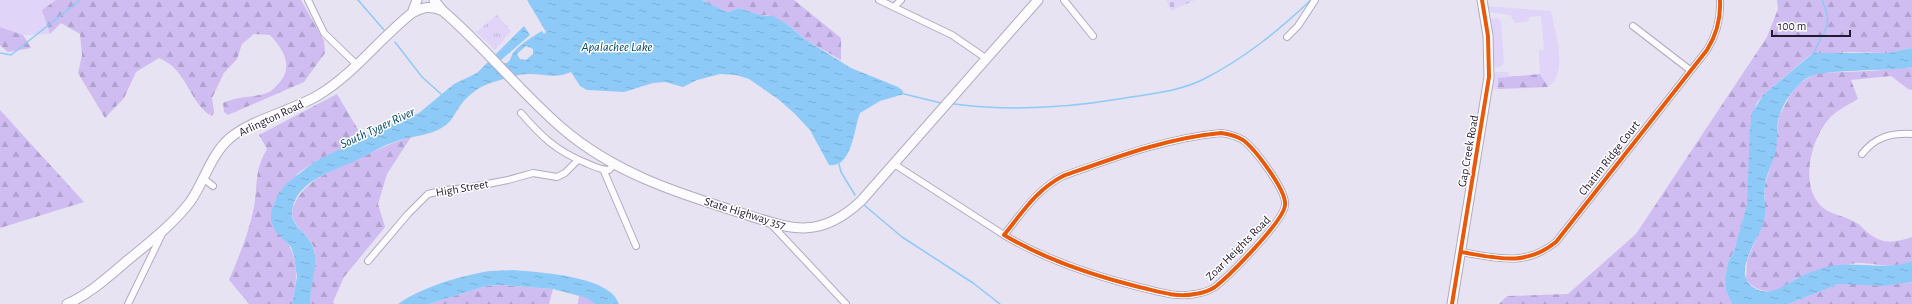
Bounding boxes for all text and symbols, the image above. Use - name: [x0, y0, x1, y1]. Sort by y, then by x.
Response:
- scale bar: [1772, 12, 1850, 38]
- text: 100 m: [1778, 20, 1806, 32]
- water label: Apalachee Lake: [581, 41, 653, 54]
- street label: Arlington Road: [237, 98, 305, 138]
- water label: South Tyger River: [338, 105, 418, 151]
- street label: Gap Creek Road: [1456, 114, 1480, 188]
- street label: Chatim Ridge Court: [1576, 118, 1642, 198]
- street label: High Street: [435, 177, 490, 199]
- street label: State Highway 357: [703, 195, 787, 232]
- street label: Zoar Heights Road: [1203, 213, 1273, 283]

